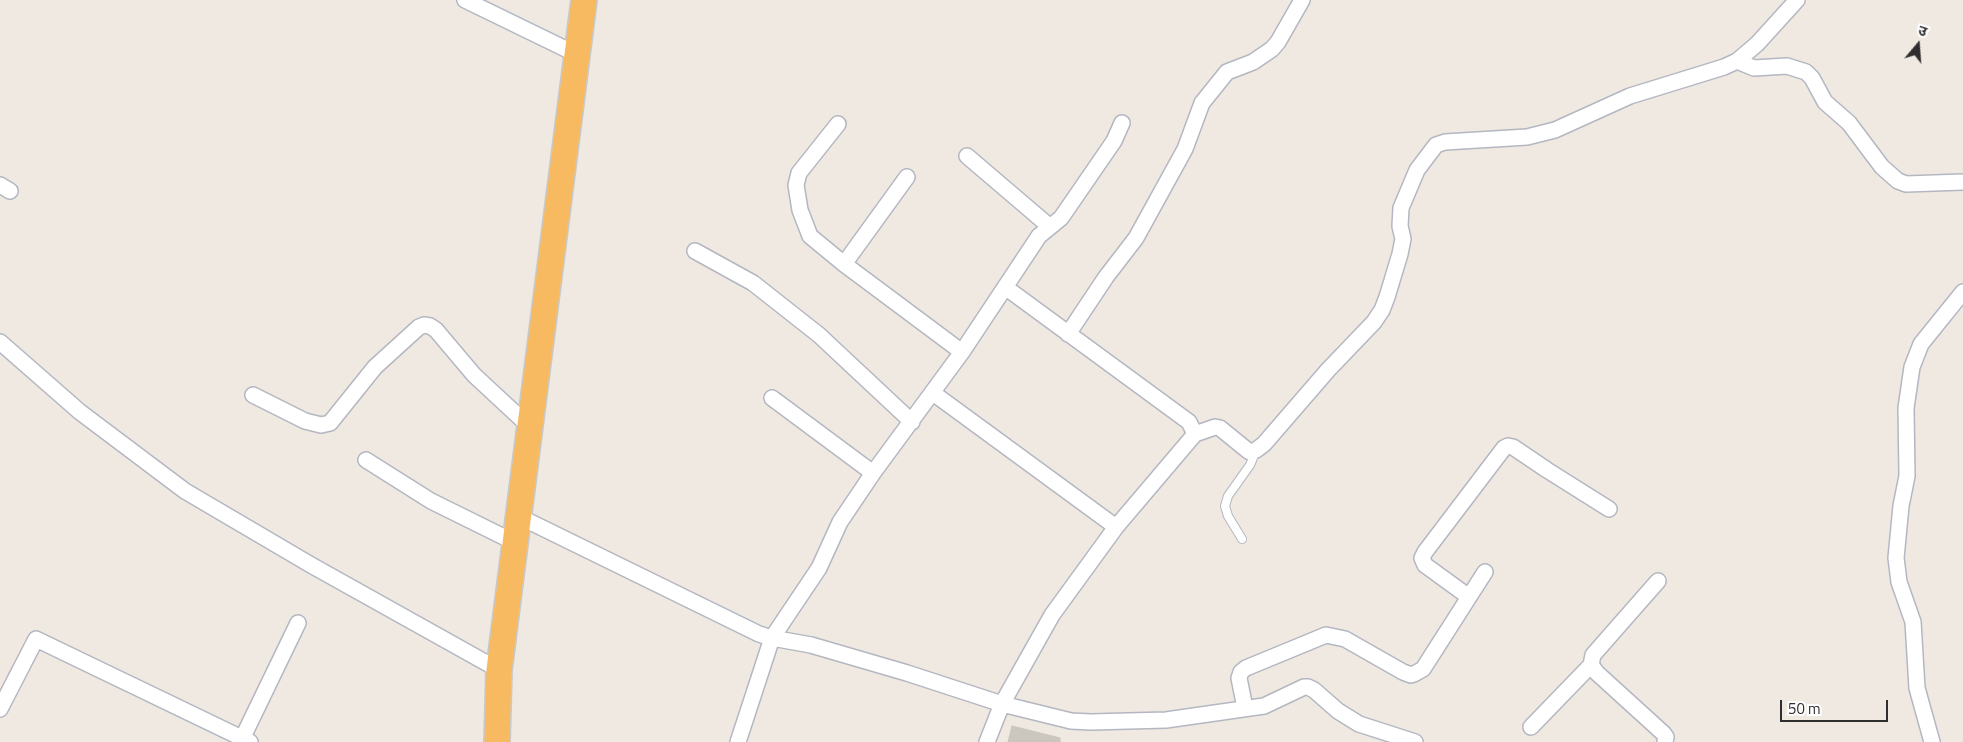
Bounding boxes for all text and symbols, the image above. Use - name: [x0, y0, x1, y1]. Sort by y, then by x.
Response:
- text: उ: [1916, 19, 1930, 42]
- north arrow: [1893, 20, 1943, 70]
- scale bar: [1783, 690, 1890, 722]
- text: 50 m: [1788, 697, 1821, 720]

